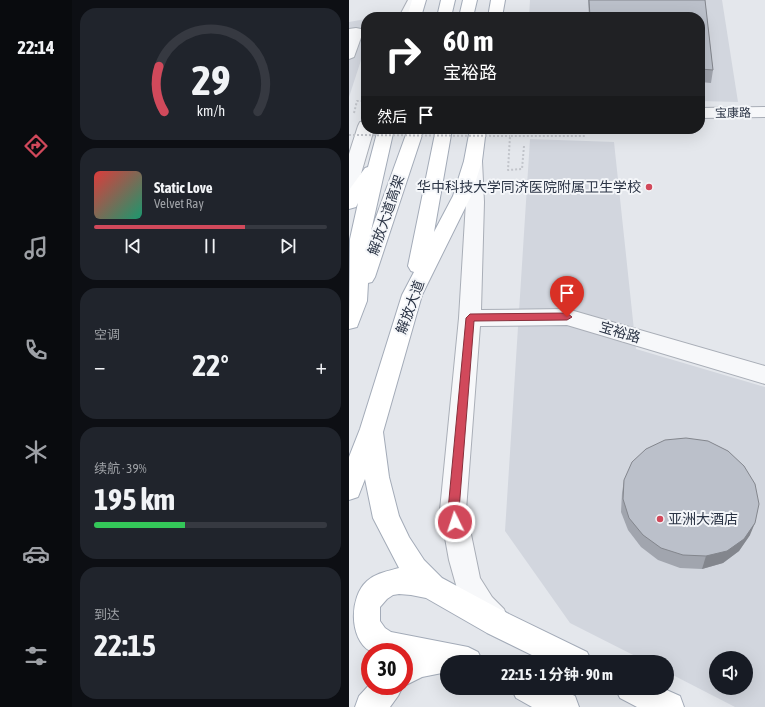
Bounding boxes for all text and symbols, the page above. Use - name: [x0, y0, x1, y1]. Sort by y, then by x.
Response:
- text: 60 m: [443, 25, 493, 57]
- icon: right: [377, 28, 429, 80]
- text: 22:14: [17, 37, 55, 58]
- text: 29: [191, 56, 230, 104]
- text: 宝裕路: [443, 62, 497, 83]
- text: km/h: [196, 102, 225, 118]
- icon: arrive: [415, 104, 437, 126]
- street label: 宝康路: [715, 106, 751, 120]
- text: 然后: [377, 108, 407, 125]
- icon: directions: [22, 132, 50, 160]
- street label: 解放大道高架: [365, 173, 407, 257]
- text: Static Love: [154, 179, 213, 196]
- place label: 华中科技大学同济医院附属卫生学校: [417, 179, 641, 195]
- marker: 华中科技大学同济医院附属卫生学校: [644, 182, 654, 192]
- text: Velvet Ray: [154, 196, 204, 211]
- icon: music: [22, 234, 50, 262]
- icon: previous: [122, 235, 144, 257]
- icon: pause: [199, 235, 221, 257]
- icon: next: [277, 235, 299, 257]
- pin: [550, 276, 584, 317]
- street label: 解放大道: [393, 278, 427, 336]
- icon: arrive: [556, 282, 578, 304]
- street label: 宝裕路: [598, 318, 642, 346]
- text: 空调: [94, 327, 120, 342]
- icon: phone: [22, 336, 50, 364]
- text: 22°: [192, 348, 229, 382]
- text: −: [94, 353, 105, 379]
- text: +: [316, 353, 327, 379]
- icon: climate: [22, 438, 50, 466]
- text: 续航 · 39%: [94, 461, 147, 476]
- text: 195 km: [94, 482, 175, 516]
- position arrow: [434, 501, 476, 543]
- place label: 亚洲大酒店: [668, 511, 738, 527]
- marker: 亚洲大酒店: [655, 514, 665, 524]
- icon: car: [22, 540, 50, 568]
- text: 到达: [94, 607, 120, 622]
- text: 22:15: [94, 628, 156, 662]
- icon: filters: [22, 642, 50, 670]
- speed limit sign: 30: [361, 643, 413, 695]
- map controls: [709, 651, 753, 695]
- button: sound: [709, 651, 753, 695]
- text: 22:15 · 1 分钟 · 90 m: [501, 666, 613, 683]

